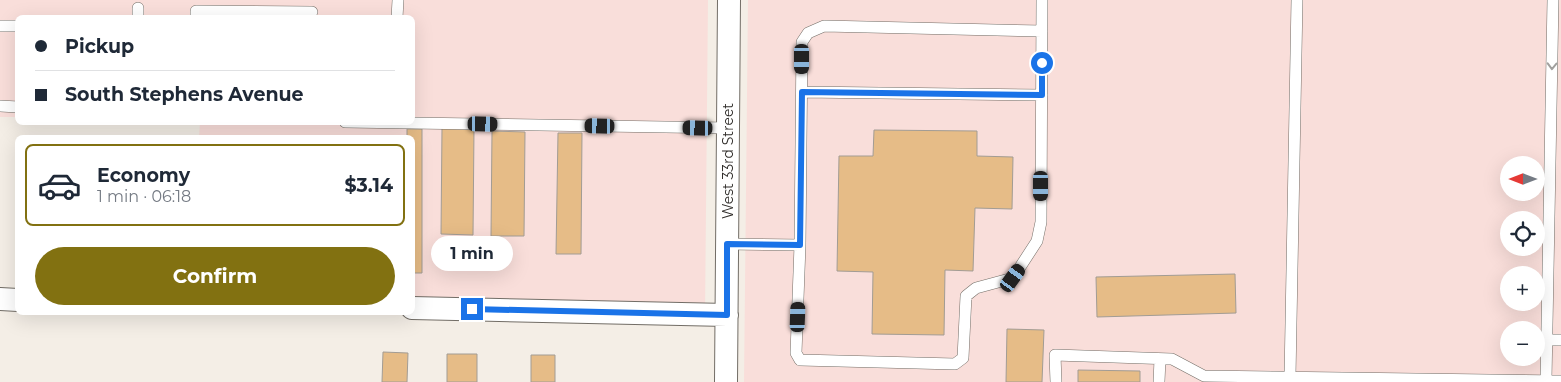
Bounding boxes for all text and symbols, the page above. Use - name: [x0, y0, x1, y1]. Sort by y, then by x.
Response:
- text: Pickup: [65, 35, 134, 58]
- car: [794, 44, 809, 74]
- route start: [1031, 52, 1053, 74]
- one-way arrow: [1547, 62, 1557, 70]
- text: South Stephens Avenue: [65, 83, 304, 106]
- street label: West 33rd Street: [719, 103, 737, 219]
- car: [467, 116, 498, 132]
- car: [584, 118, 615, 134]
- car: [682, 120, 713, 136]
- north arrow: [1500, 156, 1545, 201]
- map controls: [1500, 156, 1545, 366]
- icon: car: [37, 163, 82, 208]
- text: Economy: [97, 164, 190, 187]
- car: [1033, 171, 1048, 201]
- text: $3.14: [344, 174, 393, 197]
- text: 1 min · 06:18: [97, 187, 191, 206]
- button: locate: [1500, 211, 1545, 256]
- callout: 1 min: [431, 236, 513, 272]
- text: 1 min: [450, 244, 494, 263]
- button: Confirm: [35, 247, 395, 305]
- car: [998, 261, 1027, 295]
- button: +: [1500, 266, 1545, 311]
- route end: [461, 298, 483, 320]
- car: [789, 302, 806, 332]
- button: −: [1500, 321, 1545, 366]

